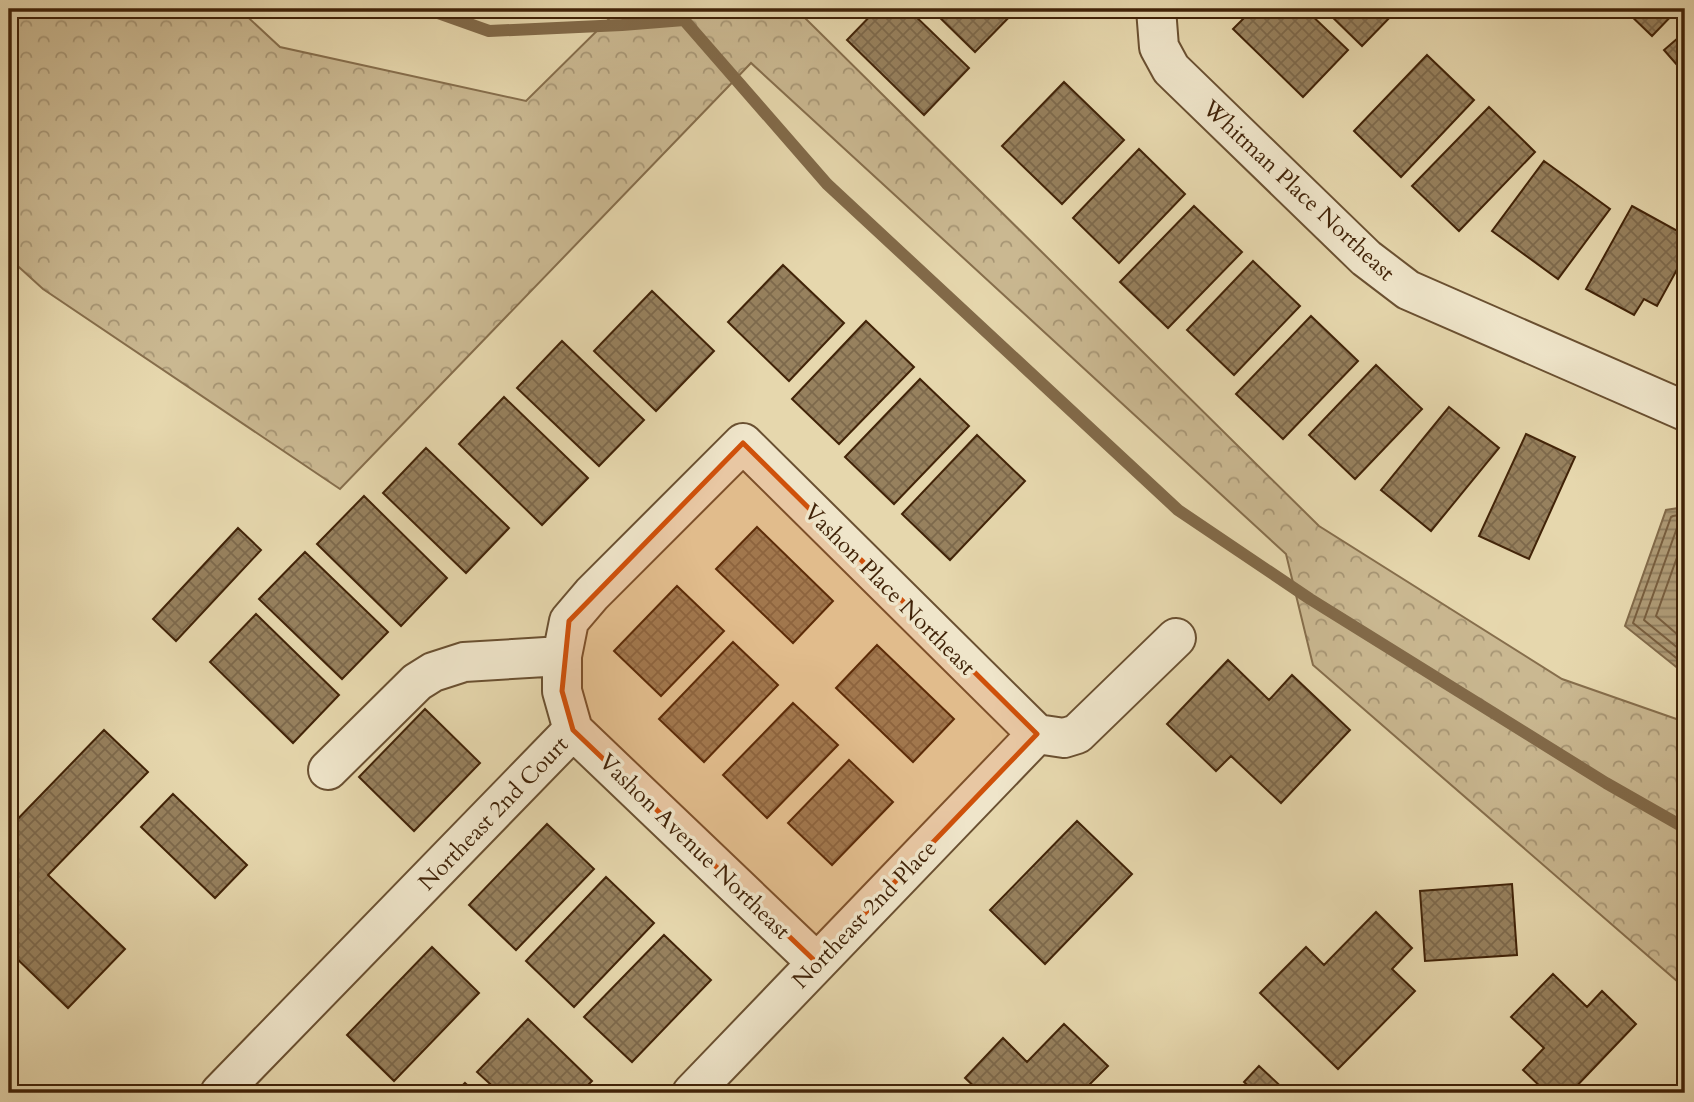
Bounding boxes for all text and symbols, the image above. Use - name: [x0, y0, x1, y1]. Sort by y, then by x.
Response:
- street label: Whitman Place Northeast: [1195, 92, 1402, 288]
- street label: Vashon Place Northeast: [797, 497, 982, 682]
- street label: Northeast 2nd Court: [412, 729, 575, 897]
- street label: Vashon Avenue Northeast: [592, 747, 797, 946]
- street label: Northeast 2nd Place: [785, 833, 943, 995]

